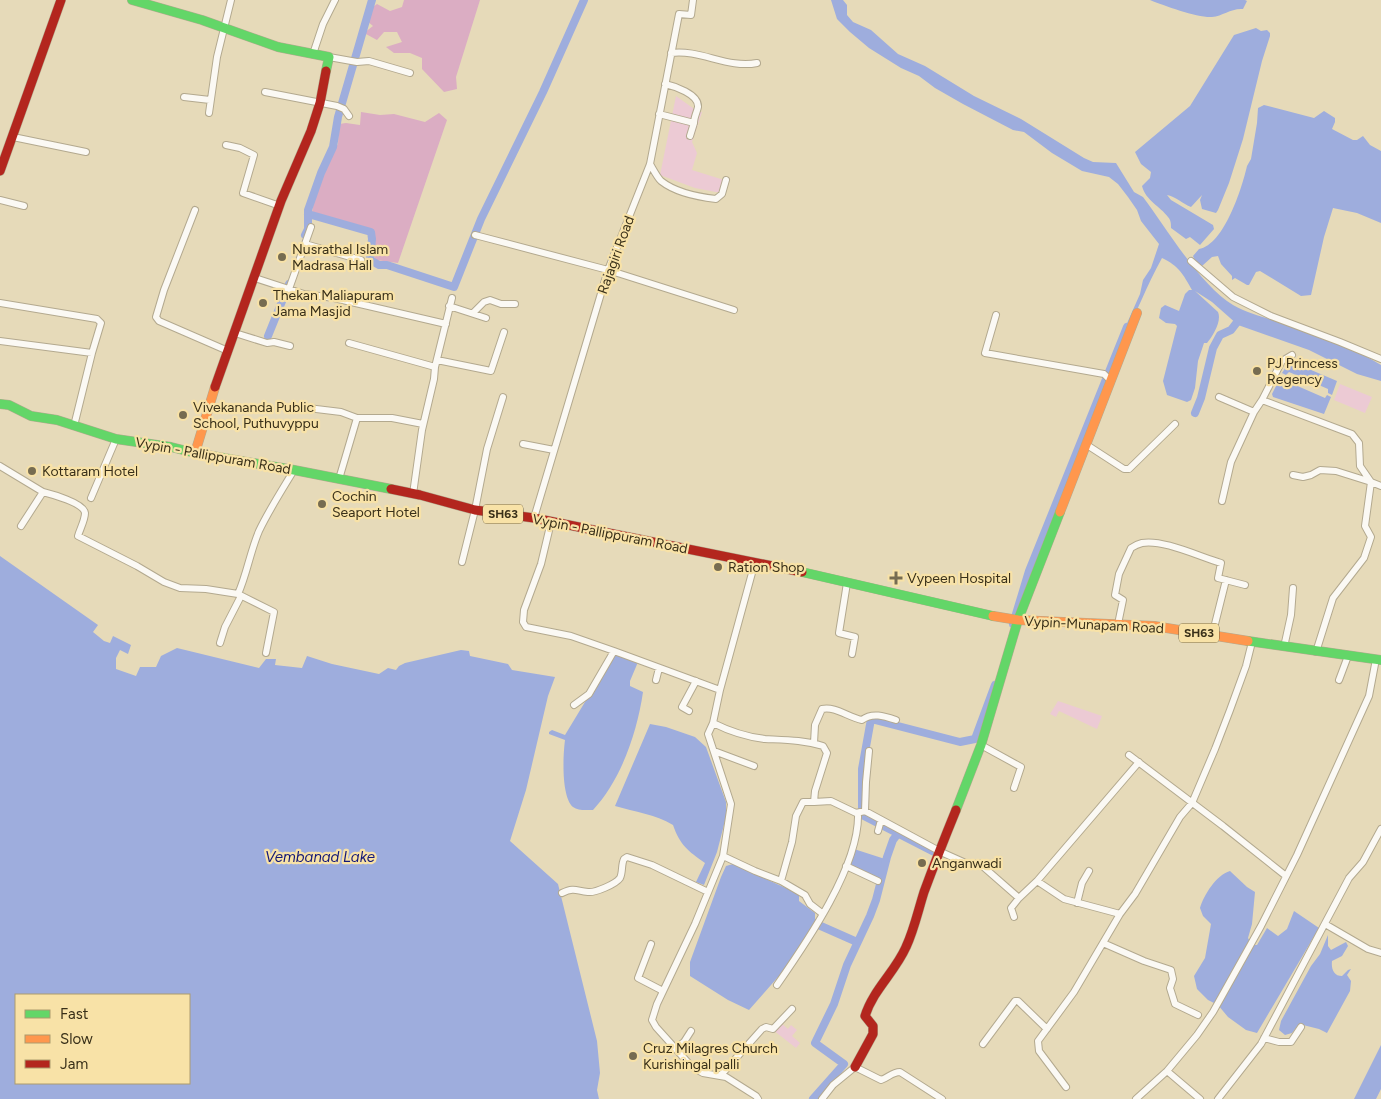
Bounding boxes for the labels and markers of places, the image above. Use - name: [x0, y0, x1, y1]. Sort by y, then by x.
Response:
- place label: Nusrathal Islam Madrasa Hall: [292, 241, 388, 274]
- marker: Nusrathal Islam Madrasa Hall: [276, 251, 288, 263]
- place label: Thekan Maliapuram Jama Masjid: [273, 287, 394, 320]
- marker: Thekan Maliapuram Jama Masjid: [257, 297, 269, 309]
- place label: PJ Princess Regency: [1267, 355, 1338, 388]
- marker: PJ Princess Regency: [1251, 365, 1263, 377]
- place label: Vivekananda Public School, Puthuvyppu: [193, 399, 319, 432]
- marker: Vivekananda Public School, Puthuvyppu: [177, 409, 189, 421]
- place label: Kottaram Hotel: [42, 463, 138, 480]
- marker: Kottaram Hotel: [26, 465, 38, 477]
- place label: Cochin Seaport Hotel: [332, 488, 420, 521]
- marker: Cochin Seaport Hotel: [316, 498, 328, 510]
- place label: Ration Shop: [728, 559, 805, 576]
- marker: Ration Shop: [712, 561, 724, 573]
- place label: Vypeen Hospital: [907, 570, 1011, 587]
- marker: Vypeen Hospital: [889, 571, 903, 585]
- place label: Anganwadi: [932, 855, 1002, 872]
- marker: Anganwadi: [916, 857, 928, 869]
- place label: Cruz Milagres Church Kurishingal palli: [643, 1040, 778, 1073]
- marker: Cruz Milagres Church Kurishingal palli: [627, 1050, 639, 1062]

